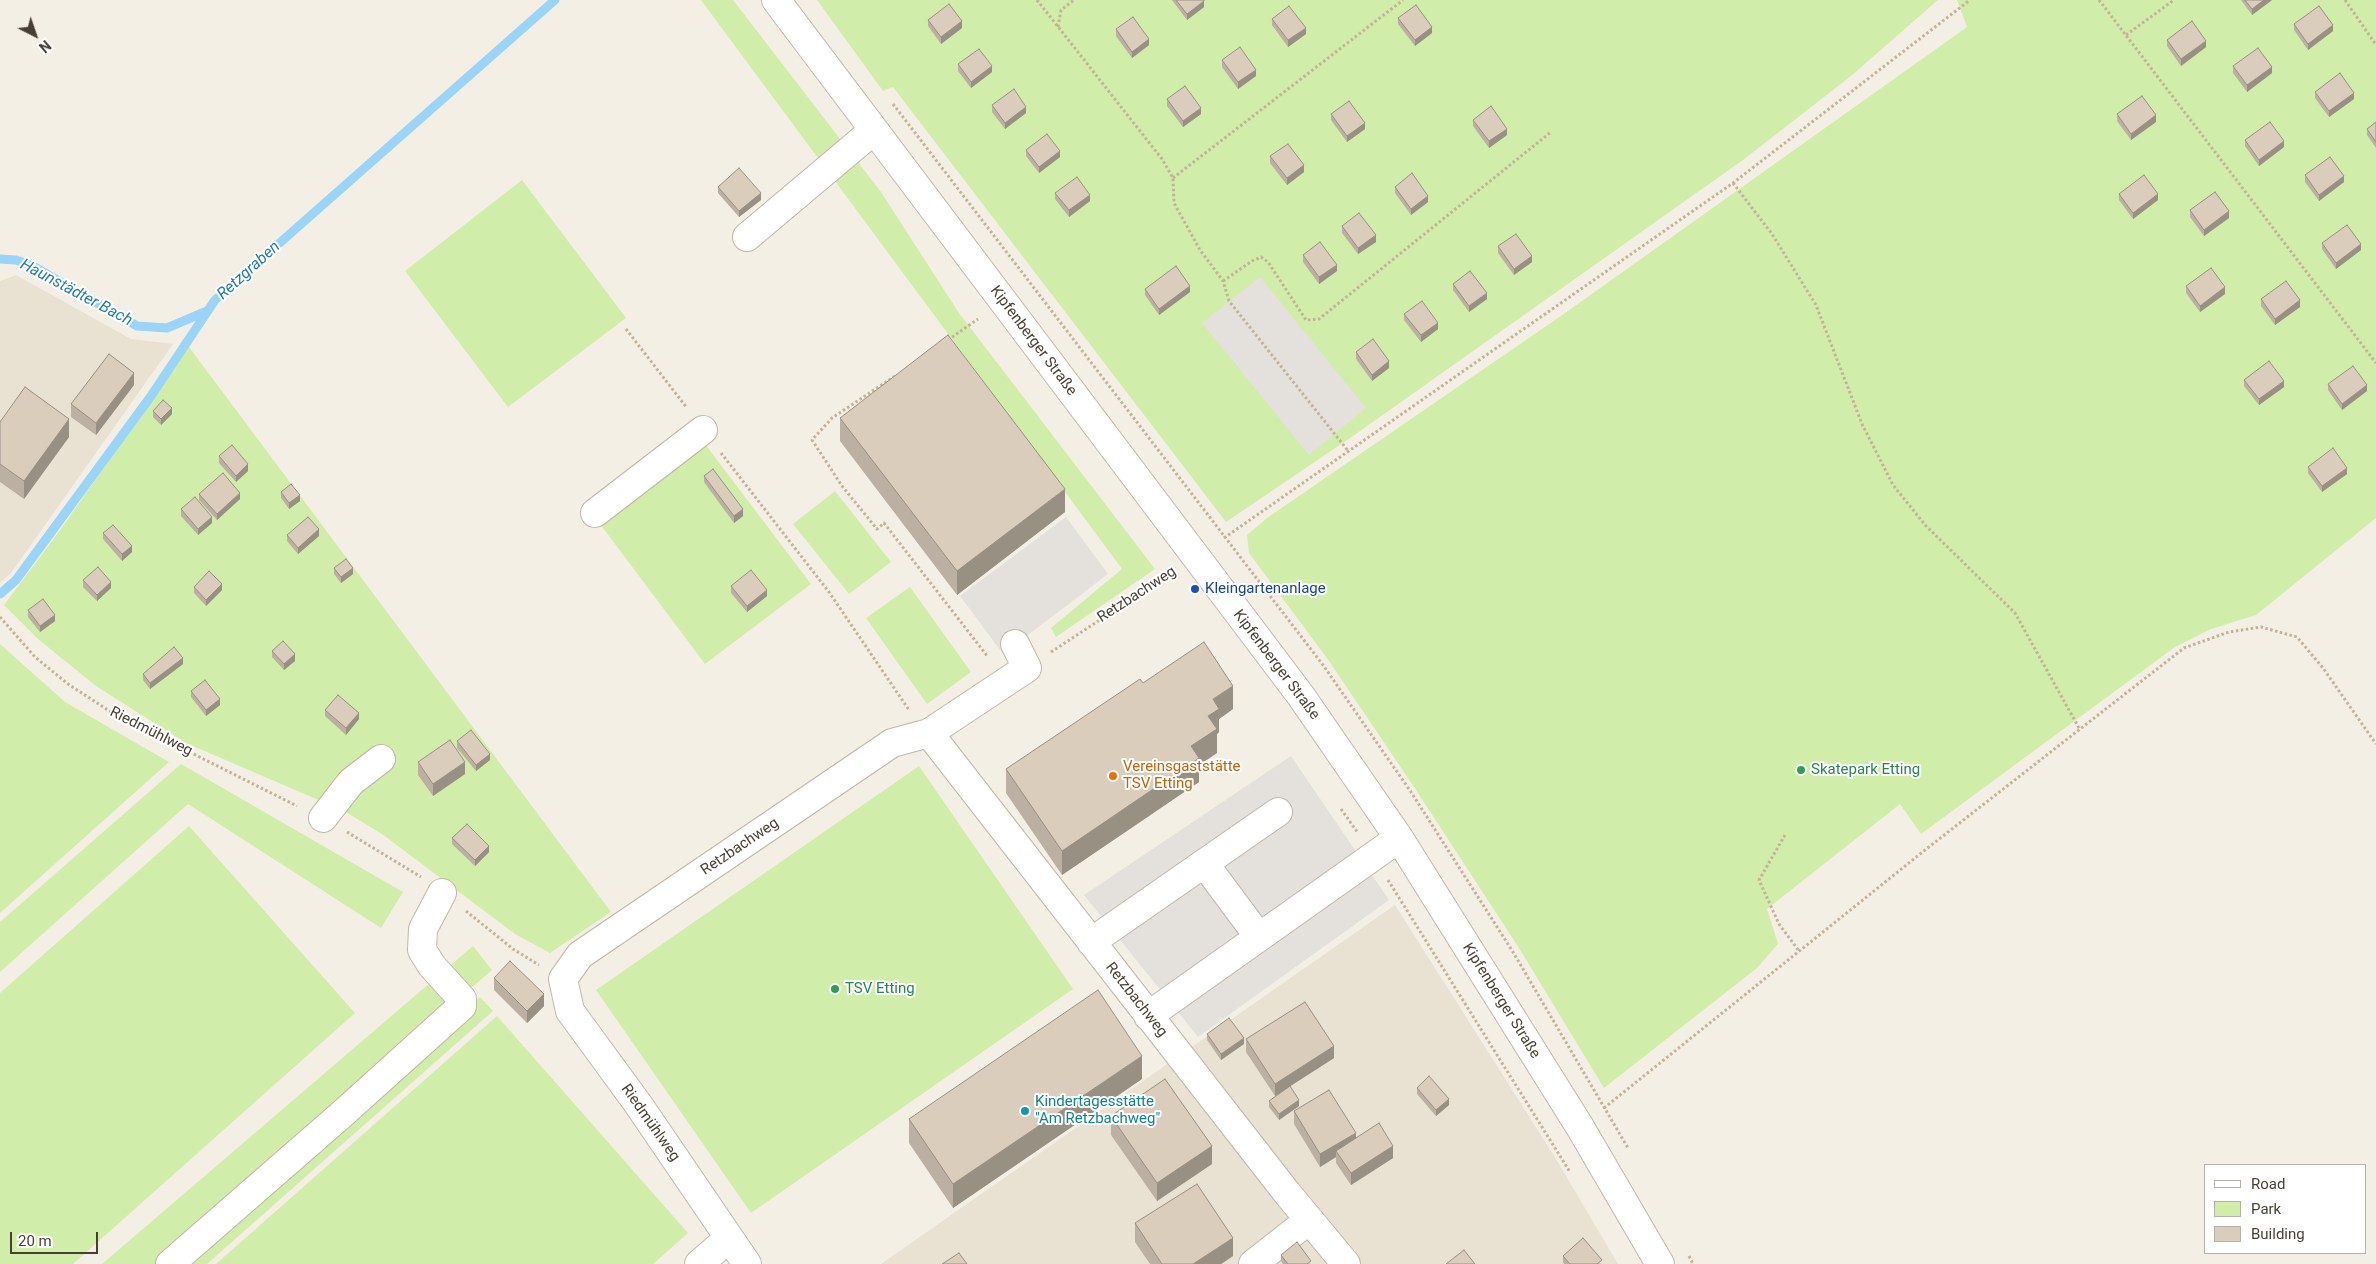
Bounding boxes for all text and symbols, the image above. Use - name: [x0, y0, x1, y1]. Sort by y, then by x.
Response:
- north arrow: [10, 10, 60, 60]
- text: N: [36, 37, 54, 56]
- water label: Retzgraben: [214, 238, 284, 304]
- water label: Haunstädter Bach: [17, 255, 135, 331]
- street label: Kipfenberger Straße: [986, 283, 1080, 399]
- street label: Retzbachweg: [1094, 563, 1180, 627]
- place label: Kleingartenanlage: [1205, 580, 1326, 598]
- marker: Kleingartenanlage: [1189, 583, 1201, 595]
- street label: Kipfenberger Straße: [1229, 607, 1323, 723]
- street label: Riedmühlweg: [107, 703, 195, 761]
- place label: Vereinsgaststätte TSV Etting: [1123, 758, 1241, 793]
- place label: Skatepark Etting: [1811, 761, 1920, 779]
- marker: Skatepark Etting: [1795, 764, 1807, 776]
- marker: Vereinsgaststätte TSV Etting: [1107, 770, 1119, 782]
- street label: Retzbachweg: [698, 814, 782, 880]
- street label: Kipfenberger Straße: [1458, 940, 1544, 1062]
- street label: Retzbachweg: [1101, 959, 1171, 1041]
- place label: TSV Etting: [845, 980, 915, 998]
- marker: TSV Etting: [829, 983, 841, 995]
- street label: Riedmühlweg: [617, 1081, 683, 1165]
- place label: Kindertagesstätte "Am Retzbachweg": [1035, 1093, 1160, 1128]
- marker: Kindertagesstätte "Am Retzbachweg": [1019, 1105, 1031, 1117]
- legend: [2204, 1164, 2366, 1254]
- text: Road: [2251, 1175, 2285, 1193]
- text: Park: [2251, 1200, 2281, 1218]
- scale bar: [12, 1222, 100, 1254]
- text: Building: [2251, 1225, 2305, 1243]
- text: 20 m: [18, 1232, 52, 1250]

